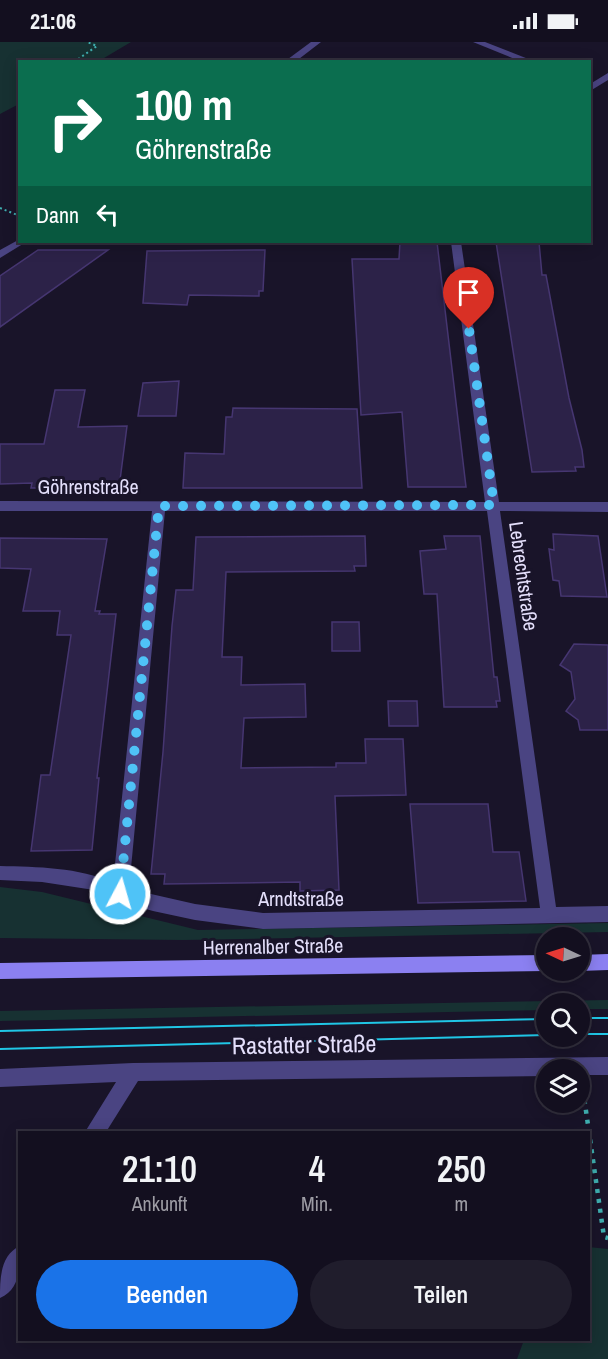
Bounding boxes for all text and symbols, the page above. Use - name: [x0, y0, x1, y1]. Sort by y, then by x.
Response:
- text: 21:06: [30, 6, 76, 36]
- text: 100 m: [135, 77, 233, 133]
- icon: right: [36, 84, 114, 162]
- text: Göhrenstraße: [135, 131, 272, 167]
- icon: left: [91, 198, 124, 231]
- text: Dann: [36, 200, 79, 230]
- pin: [443, 267, 494, 329]
- icon: arrive: [452, 276, 485, 309]
- street label: Göhrenstraße: [37, 473, 139, 500]
- street label: Lebrechtstraße: [503, 520, 545, 632]
- position arrow: [88, 862, 152, 926]
- street label: Arndtstraße: [257, 885, 344, 912]
- north arrow: [536, 927, 590, 981]
- map controls: [536, 927, 590, 1113]
- street label: Herrenalber Straße: [203, 931, 343, 961]
- button: search: [536, 993, 590, 1047]
- street label: Rastatter Straße: [232, 1027, 376, 1061]
- button: layers: [536, 1059, 590, 1113]
- text: 21:10: [122, 1145, 197, 1193]
- text: 4: [309, 1145, 325, 1193]
- text: 250: [437, 1145, 486, 1193]
- text: Ankunft: [132, 1190, 187, 1217]
- text: Min.: [301, 1190, 333, 1217]
- text: m: [455, 1190, 468, 1217]
- button: Beenden: [36, 1260, 298, 1329]
- button: Teilen: [310, 1260, 572, 1329]

